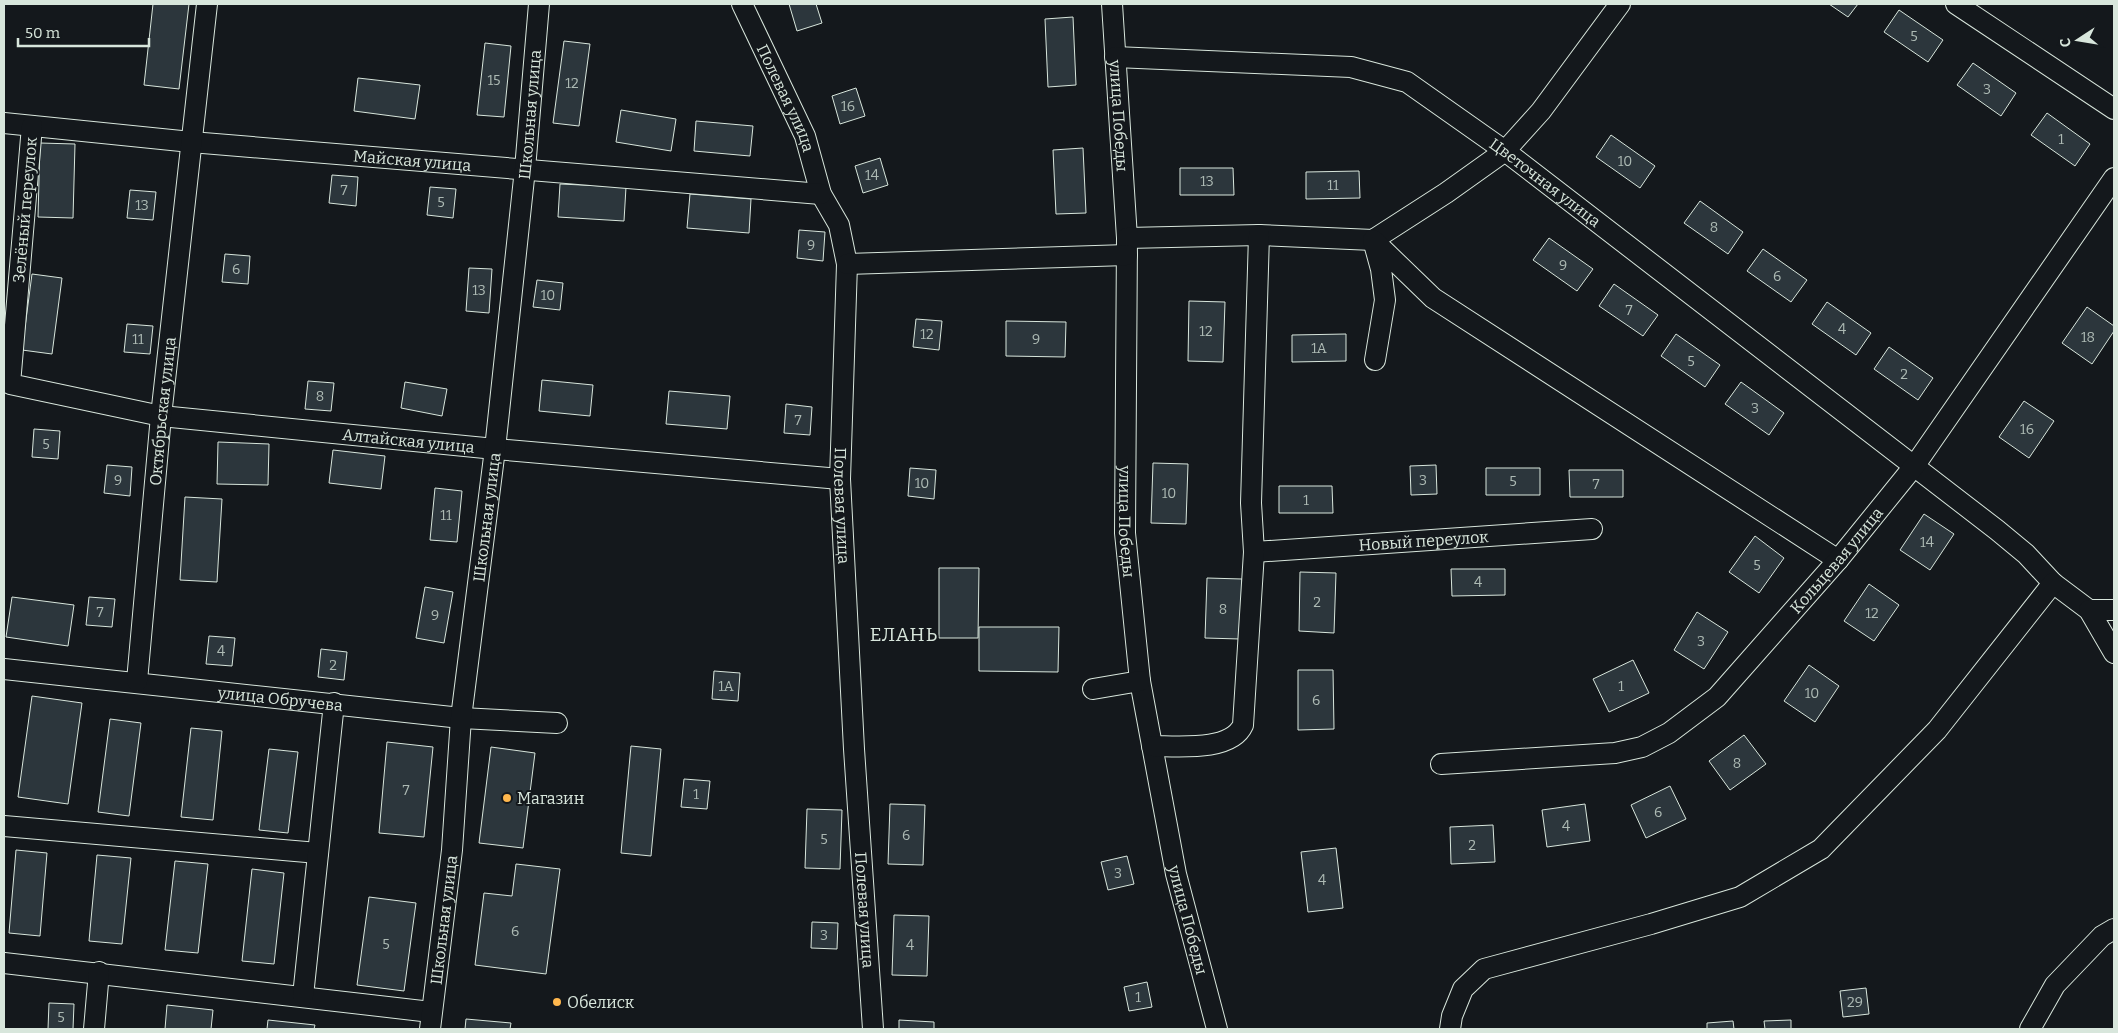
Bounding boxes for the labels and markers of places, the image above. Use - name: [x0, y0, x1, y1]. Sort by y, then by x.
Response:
- place label: Магазин: [517, 789, 584, 808]
- marker: Магазин: [501, 792, 513, 804]
- place label: Обелиск: [567, 993, 635, 1012]
- marker: Обелиск: [551, 996, 563, 1008]

